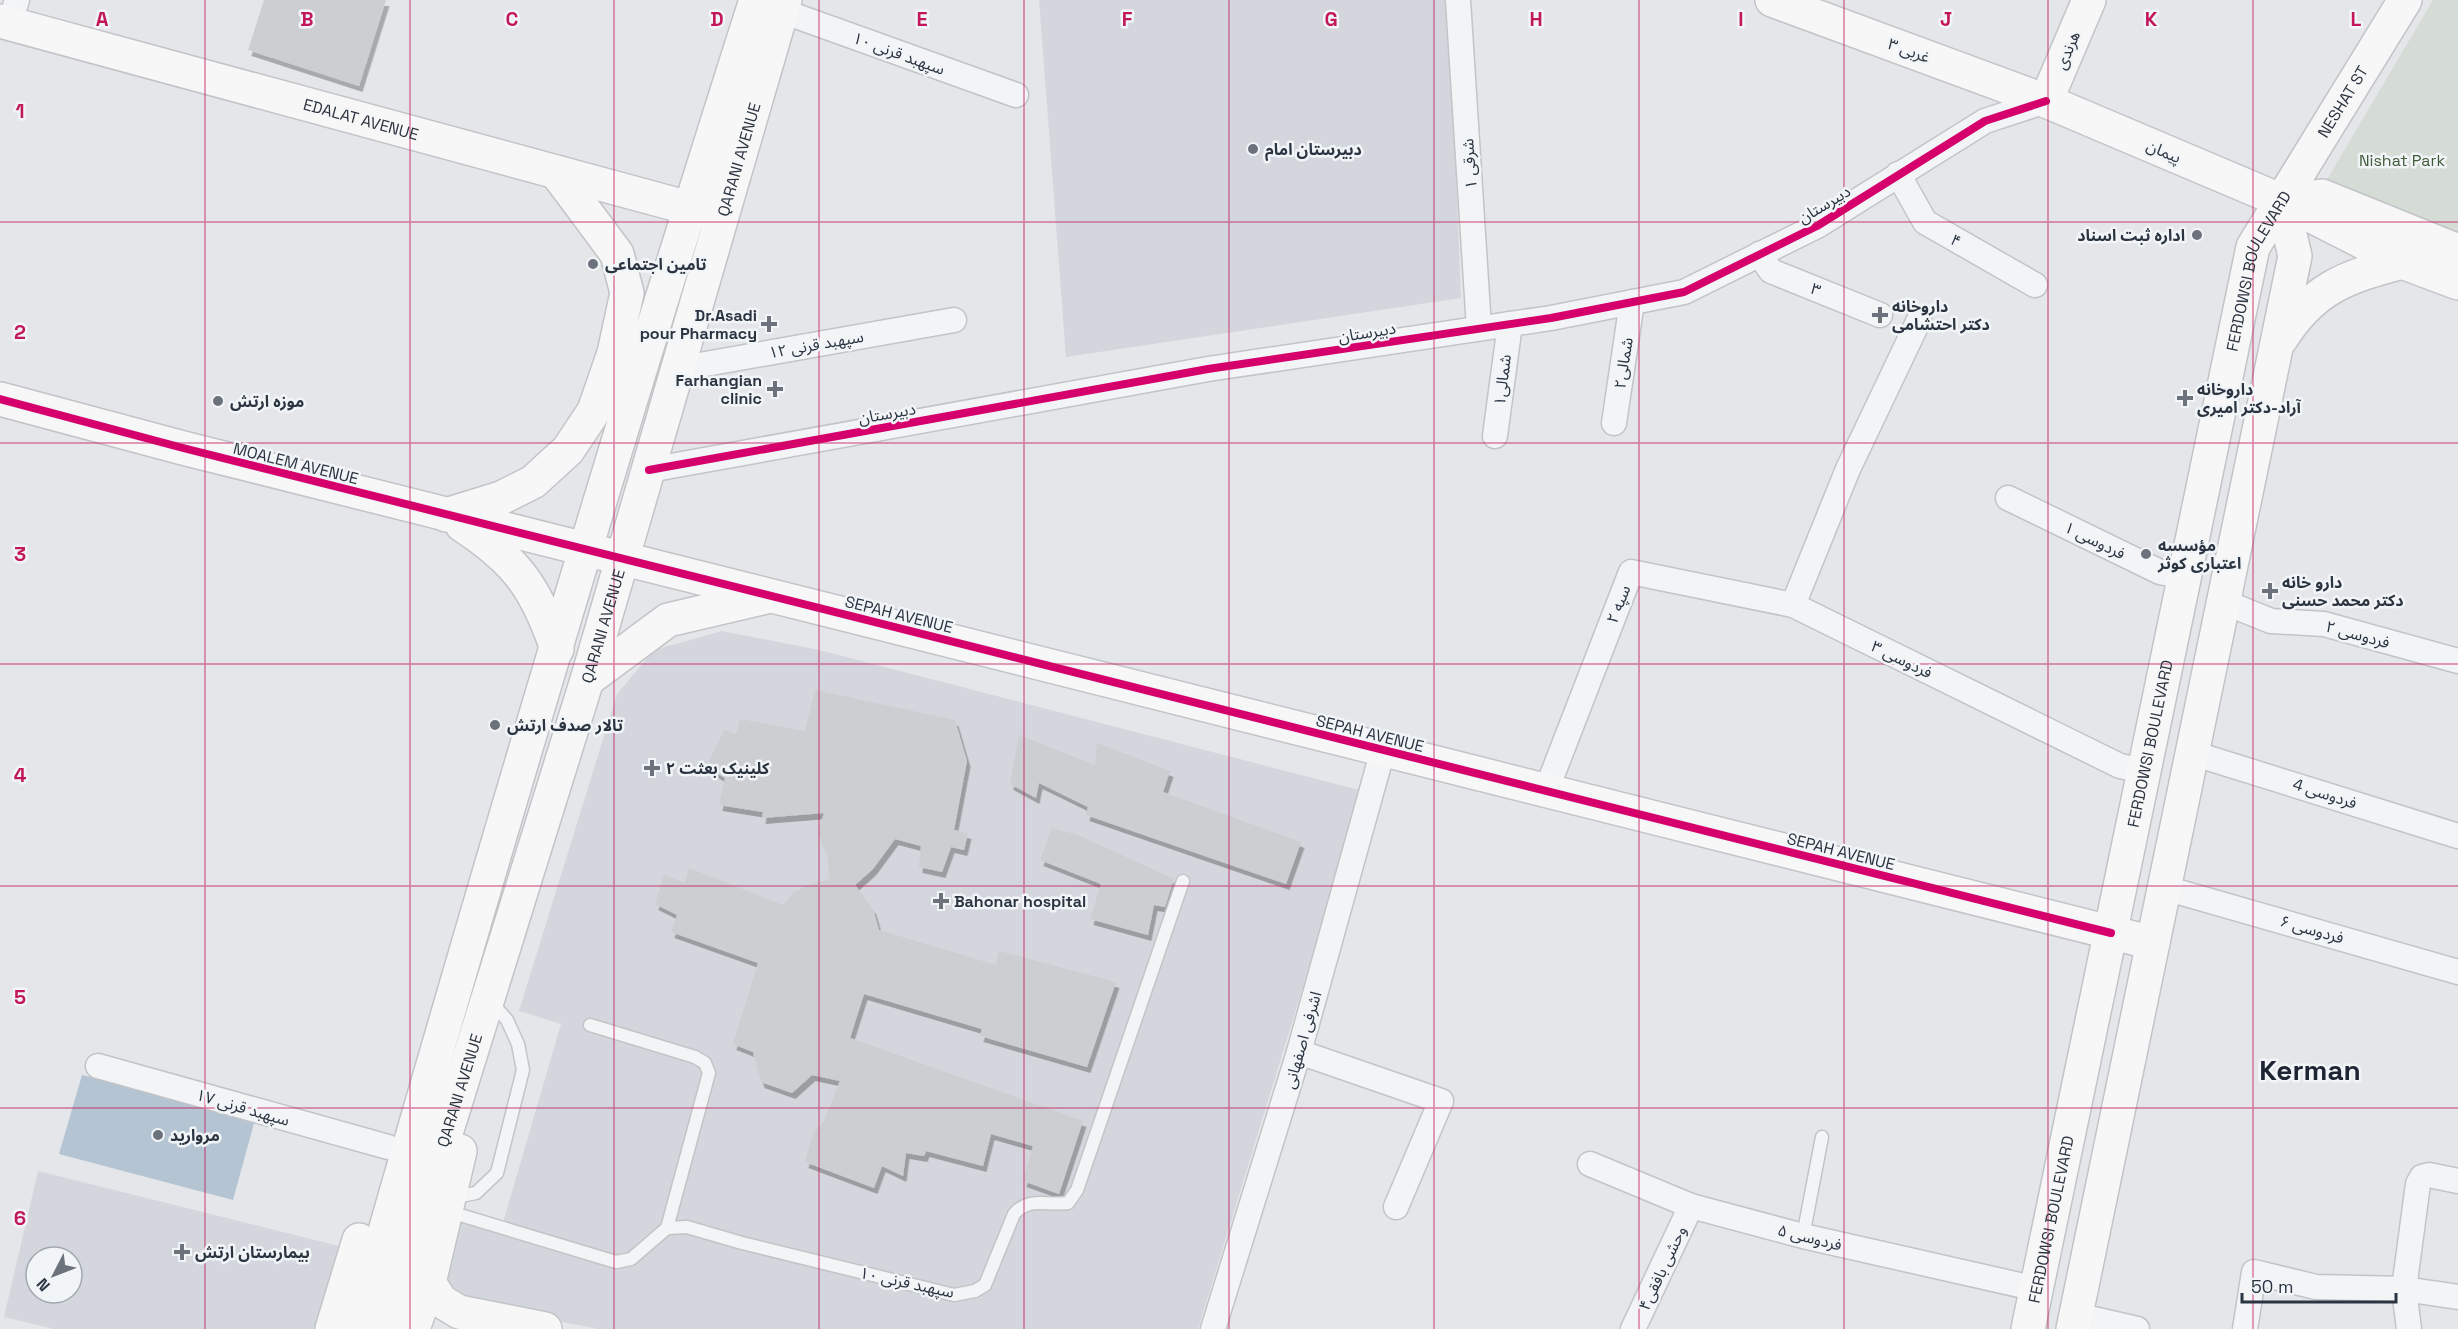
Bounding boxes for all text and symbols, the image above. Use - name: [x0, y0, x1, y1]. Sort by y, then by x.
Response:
- text: A: [96, 6, 109, 32]
- text: B: [300, 6, 314, 32]
- text: C: [506, 6, 519, 32]
- text: D: [710, 6, 724, 32]
- text: E: [916, 6, 928, 32]
- text: F: [1122, 6, 1133, 32]
- text: G: [1324, 6, 1338, 32]
- text: H: [1529, 6, 1543, 32]
- text: I: [1738, 6, 1744, 32]
- text: J: [1940, 6, 1952, 32]
- text: K: [2145, 6, 2158, 32]
- text: L: [2351, 6, 2362, 32]
- street label: سپهبد قرنی ۱۰: [850, 27, 948, 80]
- street label: هرندی: [2050, 28, 2085, 73]
- street label: ۳ غربی: [1885, 33, 1933, 68]
- street label: NESHAT ST: [2313, 62, 2373, 142]
- street label: EDALAT AVENUE: [301, 94, 421, 145]
- text: 1: [15, 98, 25, 124]
- street label: QARANI AVENUE: [713, 100, 766, 219]
- street label: پیمان: [2143, 135, 2184, 168]
- street label: شرقی ۱: [1457, 138, 1482, 190]
- place label: دبیرستان امام: [1265, 139, 1362, 161]
- marker: دبیرستان امام: [1246, 142, 1260, 156]
- park label: Nishat Park: [2359, 150, 2445, 171]
- street label: دبیرستان: [1794, 181, 1854, 228]
- street label: FERDOWSI BOULEVARD: [2222, 187, 2296, 353]
- place label: اداره ثبت اسناد: [2077, 225, 2185, 246]
- marker: اداره ثبت اسناد: [2190, 228, 2204, 242]
- street label: ۴: [1947, 229, 1965, 252]
- place label: تامین اجتماعی: [605, 254, 707, 275]
- marker: تامین اجتماعی: [586, 257, 600, 271]
- street label: ۳: [1808, 278, 1824, 301]
- place label: داروخانه دکتر احتشامی: [1892, 296, 1990, 335]
- place label: Dr.Asadi pour Pharmacy: [640, 305, 757, 344]
- marker: داروخانه دکتر احتشامی: [1873, 308, 1887, 322]
- marker: Dr.Asadi pour Pharmacy: [762, 317, 776, 331]
- street label: دبیرستان: [1337, 318, 1397, 347]
- text: 2: [14, 319, 26, 345]
- street label: سپهبد قرنی ۱۲: [767, 326, 865, 363]
- street label: شمالی۲: [1609, 336, 1638, 390]
- street label: شمالی۱: [1489, 353, 1516, 407]
- place label: Farhangian clinic: [675, 370, 762, 409]
- place label: داروخانه آراد-دکتر امیری: [2197, 379, 2302, 418]
- marker: Farhangian clinic: [766, 380, 784, 398]
- place label: موزه ارتش: [230, 391, 304, 412]
- marker: داروخانه آراد-دکتر امیری: [2178, 391, 2192, 405]
- marker: موزه ارتش: [211, 394, 225, 408]
- street label: دبیرستان: [857, 398, 917, 429]
- street label: MOALEM AVENUE: [231, 438, 361, 489]
- street label: فردوسی ۱: [2061, 517, 2129, 564]
- place label: مؤسسه اعتباری کوثر: [2157, 535, 2241, 574]
- text: 3: [14, 541, 26, 567]
- marker: مؤسسه اعتباری کوثر: [2139, 547, 2153, 561]
- street label: QARANI AVENUE: [577, 567, 630, 686]
- place label: دارو خانه دکتر محمد حسنی: [2282, 572, 2404, 611]
- street label: سپه ۲: [1602, 582, 1635, 626]
- marker: دارو خانه دکتر محمد حسنی: [2263, 584, 2277, 598]
- street label: SEPAH AVENUE: [843, 591, 955, 638]
- street label: فردوسی ۲: [2324, 616, 2392, 653]
- street label: فردوسی ۳: [1868, 636, 1936, 683]
- street label: FERDOWSI BOULEVARD: [2123, 658, 2178, 829]
- street label: SEPAH AVENUE: [1314, 710, 1426, 757]
- place label: تالار صدف ارتش: [507, 715, 623, 736]
- marker: تالار صدف ارتش: [488, 718, 502, 732]
- place label: کلینیک بعثت ۲: [666, 758, 770, 779]
- marker: کلینیک بعثت ۲: [643, 759, 661, 777]
- text: 4: [14, 762, 27, 788]
- street label: فردوسی 4: [2290, 773, 2360, 814]
- street label: SEPAH AVENUE: [1785, 828, 1897, 875]
- place label: Bahonar hospital: [954, 891, 1086, 912]
- marker: Bahonar hospital: [932, 892, 950, 910]
- street label: فردوسی ۶: [2278, 910, 2346, 949]
- text: 5: [14, 984, 26, 1010]
- street label: اشرفی اصفهانی: [1279, 989, 1326, 1091]
- street label: QARANI AVENUE: [432, 1031, 487, 1150]
- district label: Kerman: [2259, 1052, 2361, 1088]
- street label: سپهبد قرنی ۱۷: [194, 1084, 292, 1131]
- place label: مروارید: [170, 1125, 220, 1146]
- marker: مروارید: [151, 1128, 165, 1142]
- street label: FERDOWSI BOULEVARD: [2024, 1134, 2079, 1305]
- text: 6: [14, 1205, 26, 1231]
- street label: فردوسی ۵: [1776, 1219, 1844, 1256]
- street label: وحشی بافقی۴: [1634, 1223, 1691, 1314]
- place label: بیمارستان ارتش: [195, 1242, 310, 1263]
- marker: بیمارستان ارتش: [173, 1243, 191, 1261]
- north arrow: [24, 1245, 84, 1305]
- street label: سپهبد قرنی ۱۰: [858, 1262, 956, 1303]
- scale bar: [2242, 1266, 2396, 1304]
- text: N: [32, 1274, 55, 1296]
- text: 50 m: [2251, 1275, 2293, 1298]

